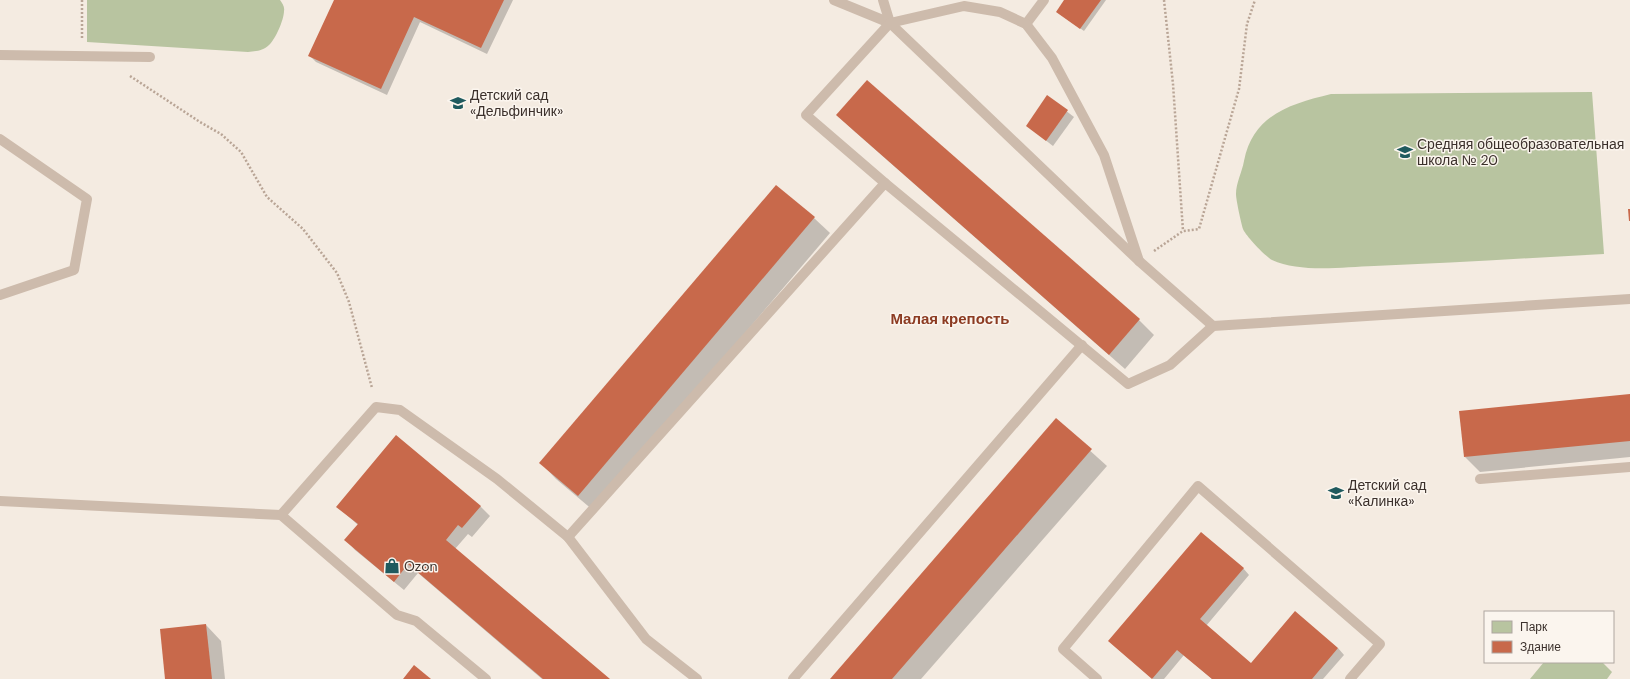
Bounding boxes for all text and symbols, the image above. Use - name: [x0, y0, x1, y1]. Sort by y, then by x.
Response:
- place label: Детский сад «Дельфинчик»: [470, 86, 563, 120]
- school or university icon: Детский сад «Дельфинчик»: [449, 94, 467, 112]
- place label: Средняя общеобразовательная школа № 20: [1417, 135, 1624, 169]
- school or university icon: Средняя общеобразовательная школа № 20: [1396, 143, 1414, 161]
- district label: Малая крепость: [890, 309, 1010, 329]
- place label: Детский сад «Калинка»: [1348, 476, 1427, 510]
- school or university icon: Детский сад «Калинка»: [1327, 484, 1345, 502]
- shop icon: Ozon: [383, 557, 401, 575]
- place label: Ozon: [404, 557, 438, 575]
- legend: [1484, 611, 1614, 663]
- text: Парк: [1520, 619, 1548, 635]
- text: Здание: [1520, 639, 1561, 655]

